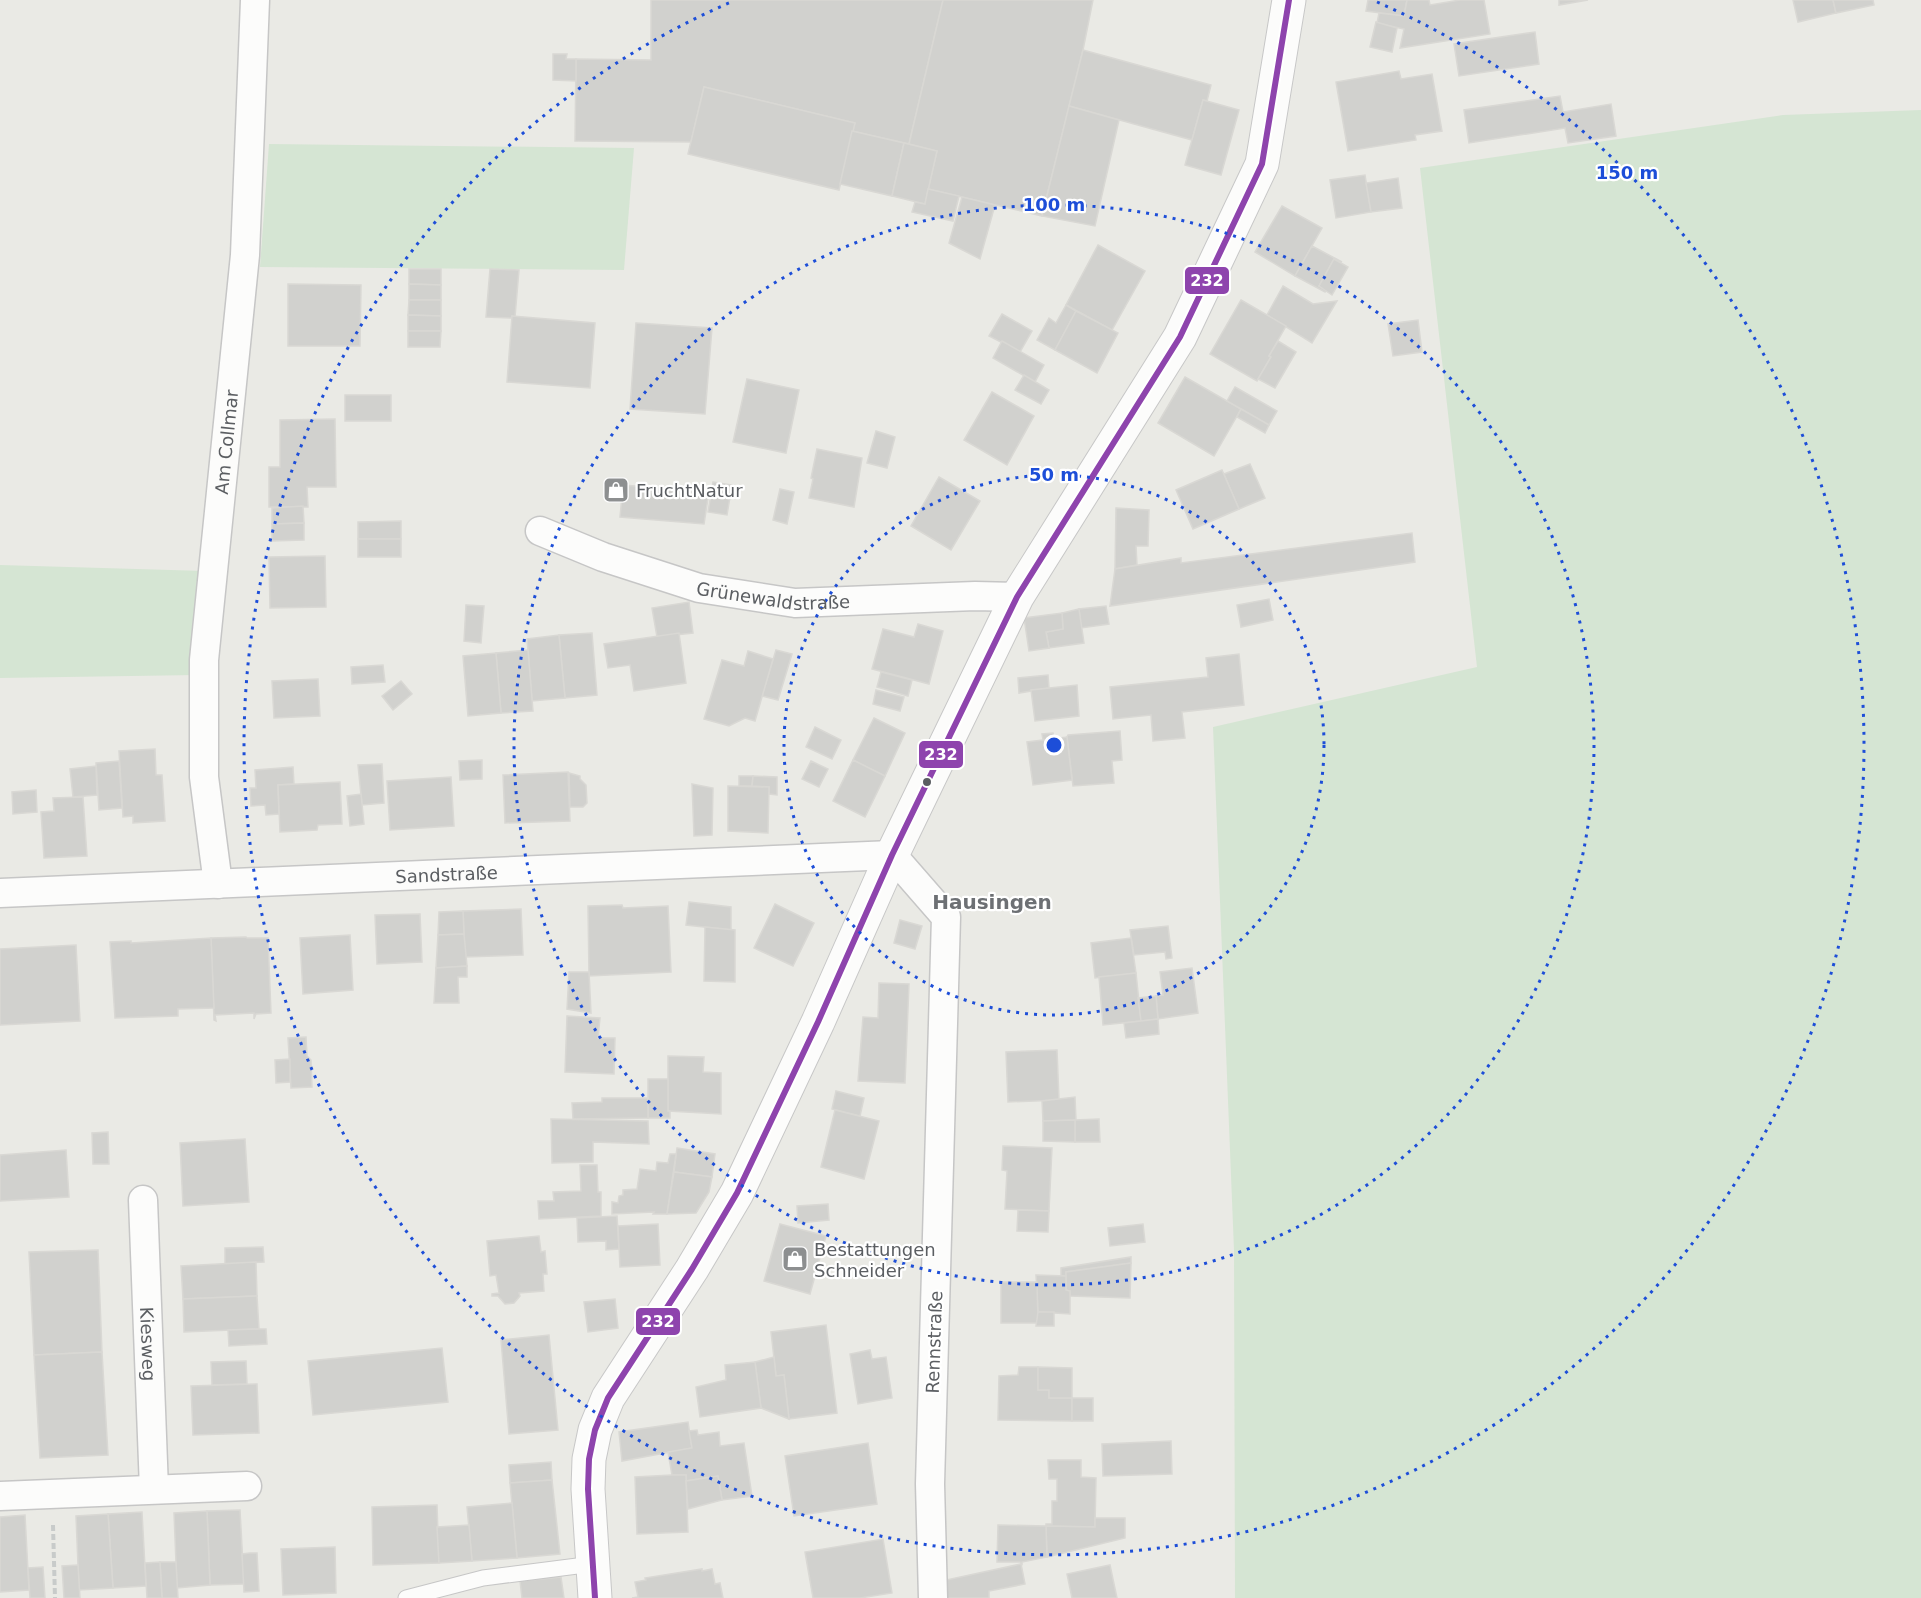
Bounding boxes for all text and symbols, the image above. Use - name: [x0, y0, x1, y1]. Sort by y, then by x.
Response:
- text: 150 m: [1596, 162, 1658, 183]
- text: 100 m: [1023, 194, 1085, 215]
- line badge: 232: [1184, 266, 1230, 295]
- text: 232: [1190, 271, 1224, 290]
- street label: Am Collmar: [210, 388, 242, 495]
- text: 50 m: [1029, 464, 1079, 485]
- shop icon: FruchtNatur: [601, 475, 631, 505]
- place label: FruchtNatur: [636, 480, 743, 501]
- street label: Grünewaldstraße: [695, 577, 851, 614]
- centre of rings: [1044, 735, 1064, 755]
- line badge: 232: [918, 740, 964, 769]
- text: 232: [924, 745, 958, 764]
- unlabelled marker: [921, 776, 933, 788]
- street label: Sandstraße: [395, 861, 498, 887]
- district label: Hausingen: [932, 890, 1052, 914]
- place label: Bestattungen Schneider: [814, 1239, 936, 1281]
- shop icon: Bestattungen Schneider: [780, 1244, 810, 1274]
- street label: Rennstraße: [922, 1290, 946, 1394]
- street label: Kiesweg: [137, 1306, 160, 1382]
- line badge: 232: [635, 1307, 681, 1336]
- text: 232: [641, 1312, 675, 1331]

